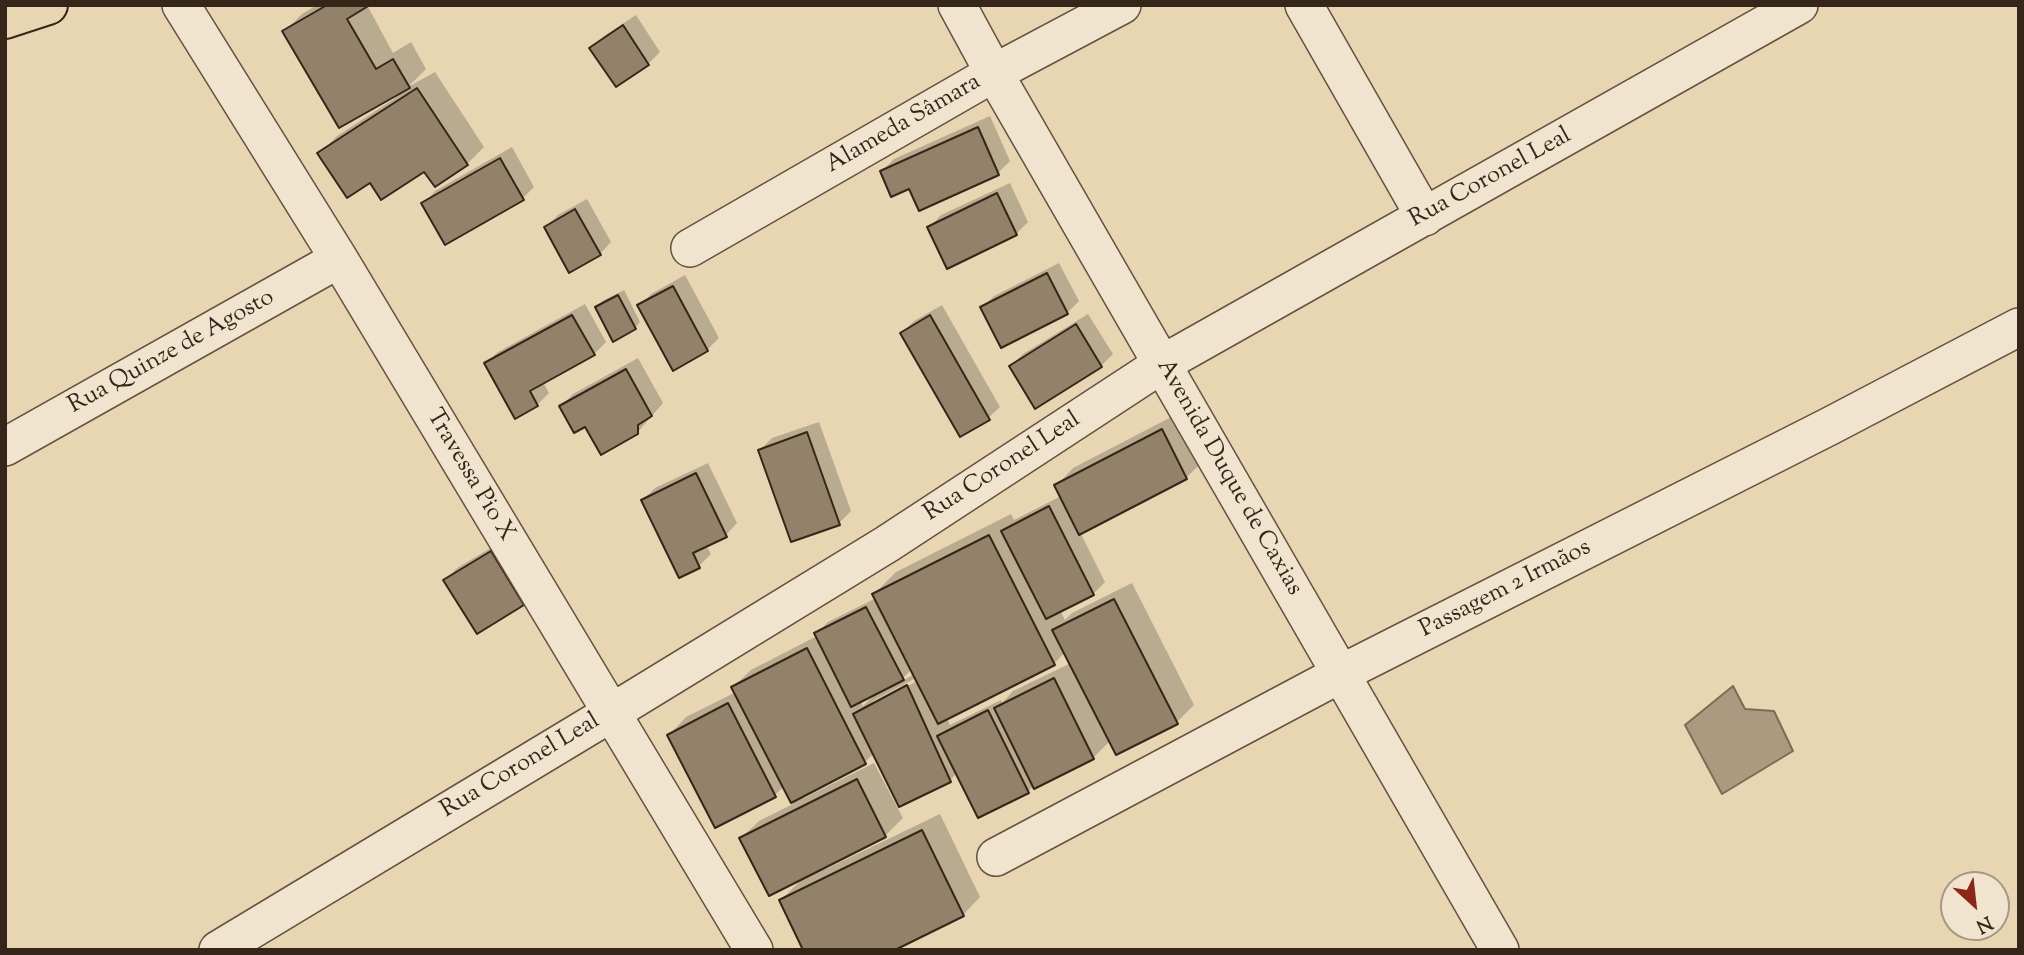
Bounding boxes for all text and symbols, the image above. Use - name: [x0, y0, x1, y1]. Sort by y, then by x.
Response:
- street label: Alameda Sâmara: [822, 69, 986, 181]
- street label: Rua Coronel Leal: [1405, 123, 1577, 235]
- street label: Rua Quinze de Agosto: [64, 284, 280, 422]
- street label: Avenida Duque de Caxias: [1148, 355, 1308, 601]
- street label: Travessa Pio X: [418, 405, 520, 547]
- street label: Rua Coronel Leal: [919, 407, 1087, 529]
- street label: Passagem 2 Irmãos: [1416, 535, 1596, 645]
- street label: Rua Coronel Leal: [436, 708, 606, 826]
- north arrow: [1940, 871, 2010, 941]
- text: N: [1971, 908, 1997, 939]

